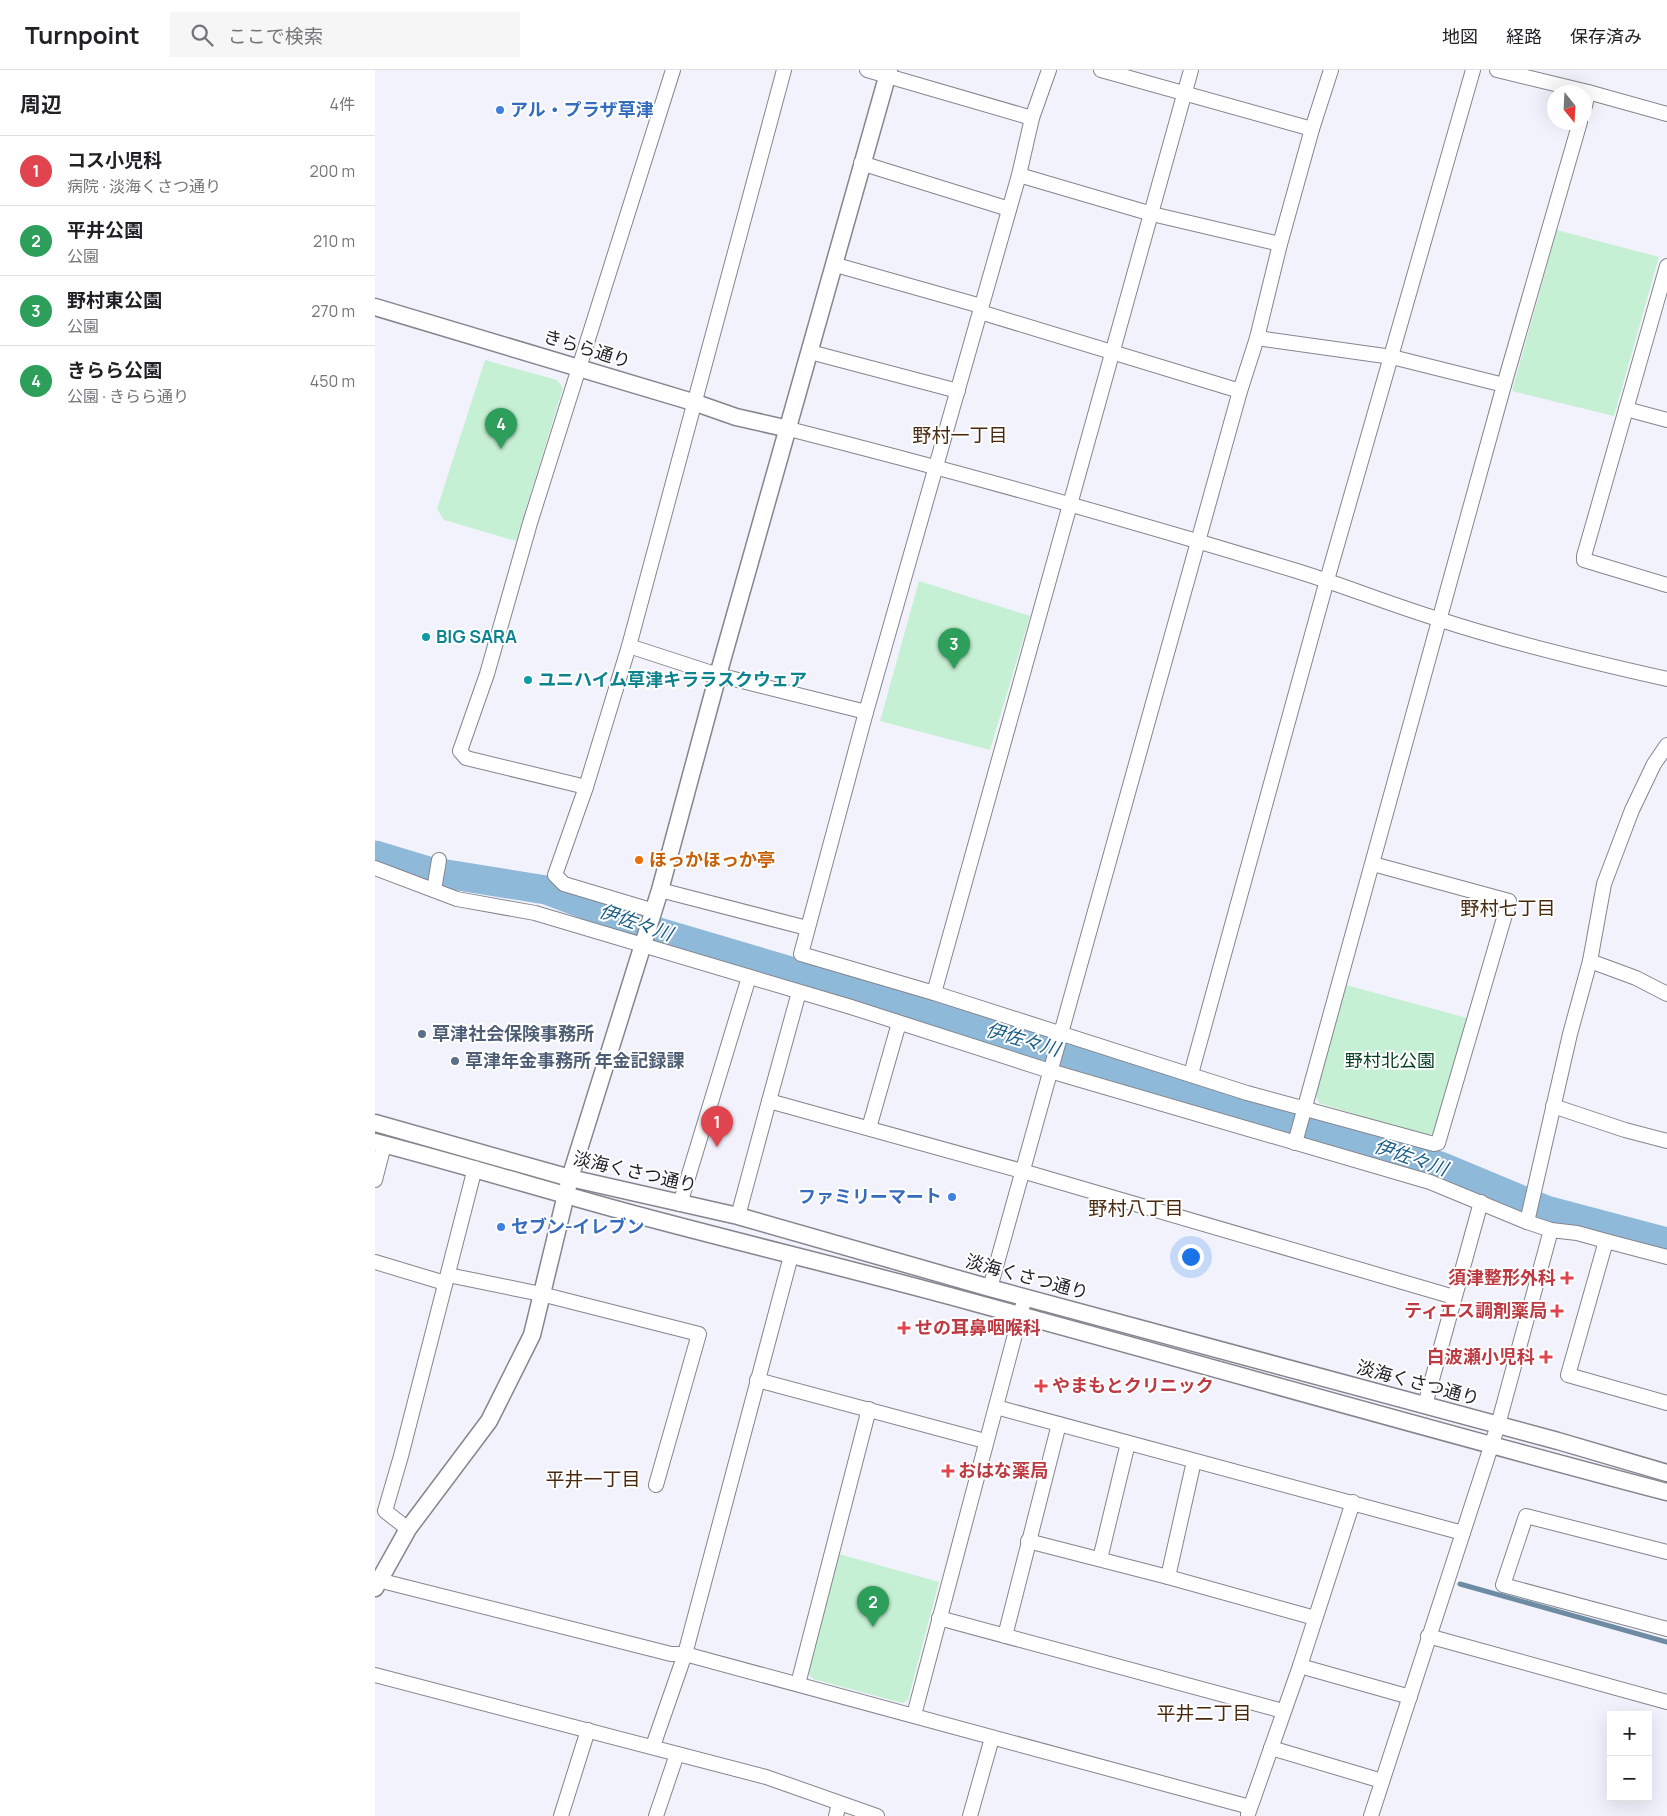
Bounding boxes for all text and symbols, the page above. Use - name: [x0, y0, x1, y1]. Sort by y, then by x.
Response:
- search box: [170, 12, 520, 57]
- text: Turnpoint: [25, 18, 140, 51]
- icon: search: [188, 21, 216, 49]
- text: ここで検索: [228, 23, 323, 49]
- text: 地図: [1442, 24, 1478, 48]
- text: 経路: [1506, 24, 1542, 48]
- text: 保存済み: [1570, 24, 1642, 48]
- north arrow: [1547, 85, 1592, 130]
- text: 周辺: [20, 90, 62, 118]
- text: 4件: [330, 93, 355, 115]
- place label: アル・プラザ草津: [510, 97, 654, 121]
- marker: アル・プラザ草津: [494, 104, 506, 116]
- text: コス小児科: [67, 147, 162, 173]
- text: 1: [32, 160, 40, 182]
- text: 200 m: [310, 160, 355, 182]
- text: 病院 · 淡海くさつ通り: [67, 175, 221, 197]
- text: 平井公園: [67, 217, 143, 243]
- text: 2: [31, 230, 41, 252]
- text: 210 m: [313, 230, 355, 252]
- text: 公園: [67, 245, 99, 267]
- text: 野村東公園: [67, 287, 162, 313]
- text: 3: [31, 300, 41, 322]
- text: 270 m: [311, 300, 355, 322]
- text: 公園: [67, 315, 99, 337]
- street label: きらら通り: [541, 323, 634, 373]
- text: きらら公園: [67, 357, 162, 383]
- text: 4: [31, 370, 41, 392]
- text: 450 m: [310, 370, 355, 392]
- text: 公園 · きらら通り: [67, 385, 189, 407]
- pin: 4: [485, 408, 517, 449]
- district label: 野村一丁目: [912, 422, 1008, 448]
- place label: BIG SARA: [436, 624, 517, 648]
- pin: 3: [938, 628, 970, 669]
- marker: BIG SARA: [420, 631, 432, 643]
- place label: ユニハイム草津キララスクウェア: [538, 667, 807, 691]
- marker: ユニハイム草津キララスクウェア: [522, 674, 534, 686]
- place label: ほっかほっか亭: [649, 847, 775, 871]
- marker: ほっかほっか亭: [633, 854, 645, 866]
- district label: 野村七丁目: [1460, 895, 1556, 921]
- water label: 伊佐々川: [596, 897, 678, 947]
- water label: 伊佐々川: [983, 1016, 1065, 1063]
- place label: 草津社会保険事務所: [432, 1021, 594, 1045]
- marker: 草津社会保険事務所: [416, 1028, 428, 1040]
- place label: 草津年金事務所 年金記録課: [465, 1048, 685, 1072]
- park label: 野村北公園: [1345, 1048, 1435, 1072]
- marker: 草津年金事務所 年金記録課: [449, 1055, 461, 1067]
- pin: 1: [701, 1106, 733, 1147]
- water label: 伊佐々川: [1371, 1132, 1453, 1182]
- street label: 淡海くさつ通り: [571, 1145, 699, 1197]
- place label: ファミリーマート: [798, 1184, 942, 1208]
- marker: ファミリーマート: [946, 1191, 958, 1203]
- district label: 野村八丁目: [1088, 1195, 1184, 1221]
- place label: セブン-イレブン: [511, 1214, 645, 1238]
- marker: セブン-イレブン: [495, 1221, 507, 1233]
- your location: [1178, 1244, 1204, 1270]
- street label: 淡海くさつ通り: [963, 1248, 1091, 1304]
- place label: 須津整形外科: [1448, 1265, 1556, 1289]
- marker: 須津整形外科: [1560, 1271, 1574, 1285]
- place label: ティエス調剤薬局: [1404, 1298, 1547, 1322]
- marker: ティエス調剤薬局: [1551, 1305, 1563, 1317]
- place label: せの耳鼻咽喉科: [915, 1315, 1041, 1339]
- marker: せの耳鼻咽喉科: [897, 1321, 911, 1335]
- place label: 白波瀬小児科: [1427, 1344, 1535, 1368]
- marker: 白波瀬小児科: [1539, 1350, 1553, 1364]
- street label: 淡海くさつ通り: [1354, 1354, 1482, 1410]
- place label: やまもとクリニック: [1052, 1373, 1214, 1397]
- marker: やまもとクリニック: [1034, 1379, 1048, 1393]
- place label: おはな薬局: [958, 1458, 1048, 1482]
- marker: おはな薬局: [942, 1465, 954, 1477]
- district label: 平井一丁目: [545, 1466, 641, 1492]
- pin: 2: [857, 1586, 889, 1627]
- district label: 平井二丁目: [1156, 1700, 1252, 1726]
- map controls: [1607, 1711, 1652, 1801]
- button: +: [1607, 1711, 1652, 1756]
- button: −: [1607, 1756, 1652, 1801]

